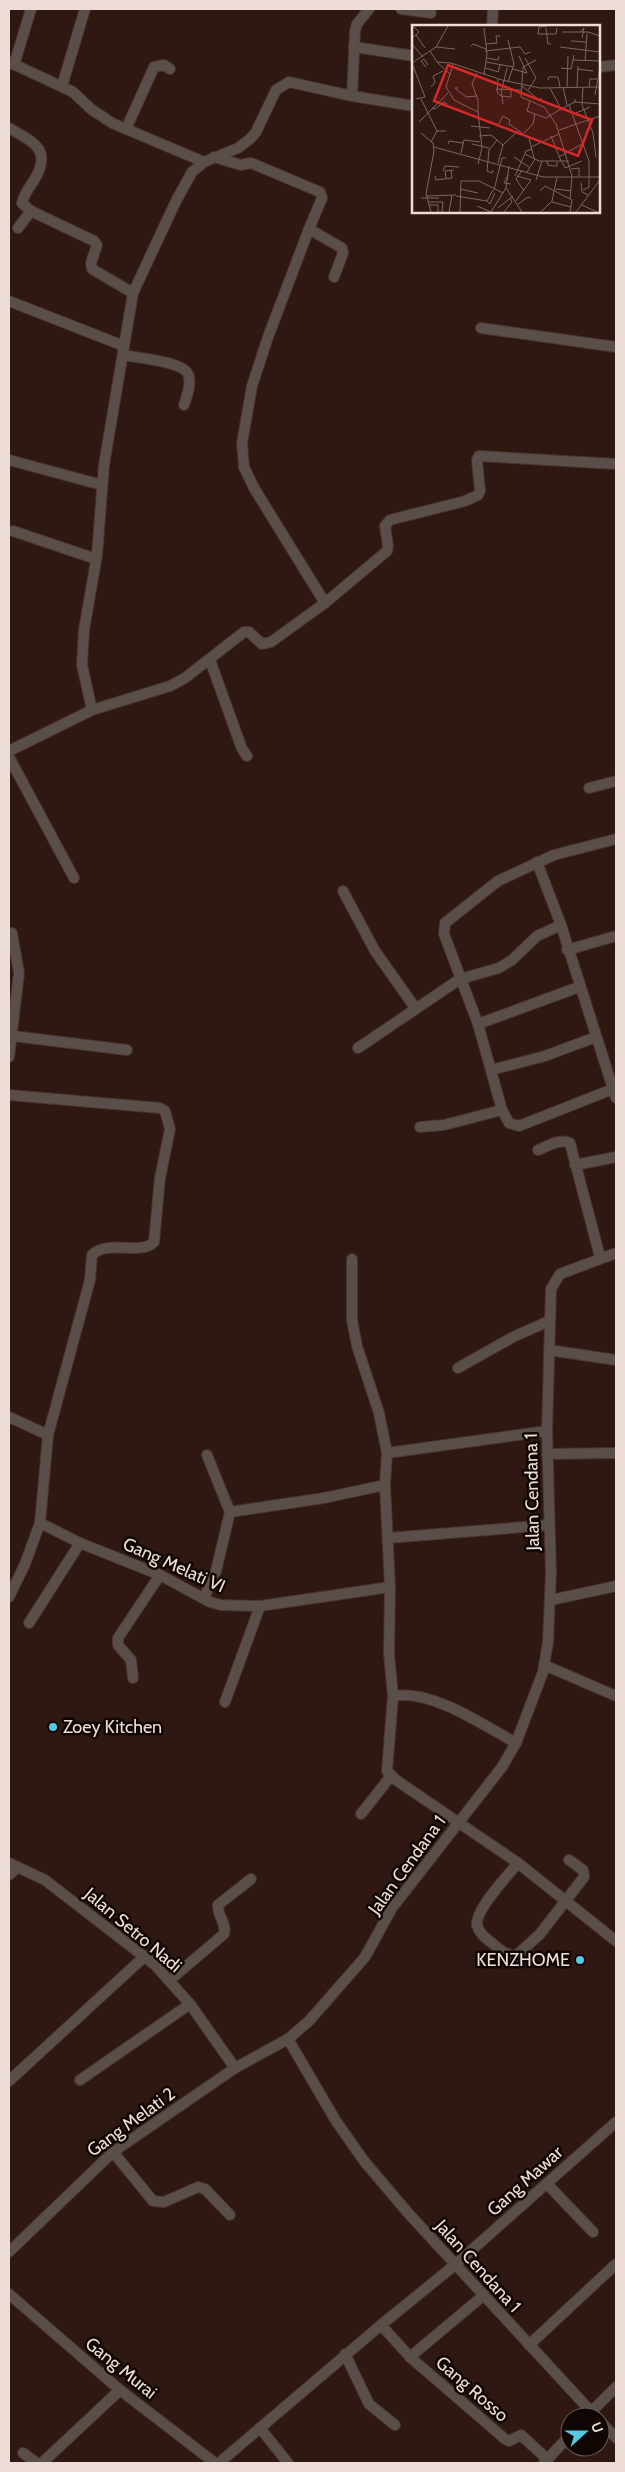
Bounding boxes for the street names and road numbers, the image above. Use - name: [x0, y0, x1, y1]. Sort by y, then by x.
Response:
- street label: Jalan Cendana 1: [520, 1433, 544, 1552]
- street label: Gang Melati VI: [119, 1533, 229, 1597]
- street label: Jalan Cendana 1: [363, 1811, 450, 1920]
- street label: Jalan Setro Nadi: [79, 1882, 186, 1977]
- street label: Gang Melati 2: [83, 2083, 179, 2161]
- street label: Gang Mawar: [483, 2141, 568, 2221]
- street label: Jalan Cendana 1: [430, 2214, 525, 2317]
- street label: Gang Murai: [81, 2332, 161, 2404]
- street label: Gang Rosso: [431, 2351, 513, 2427]

